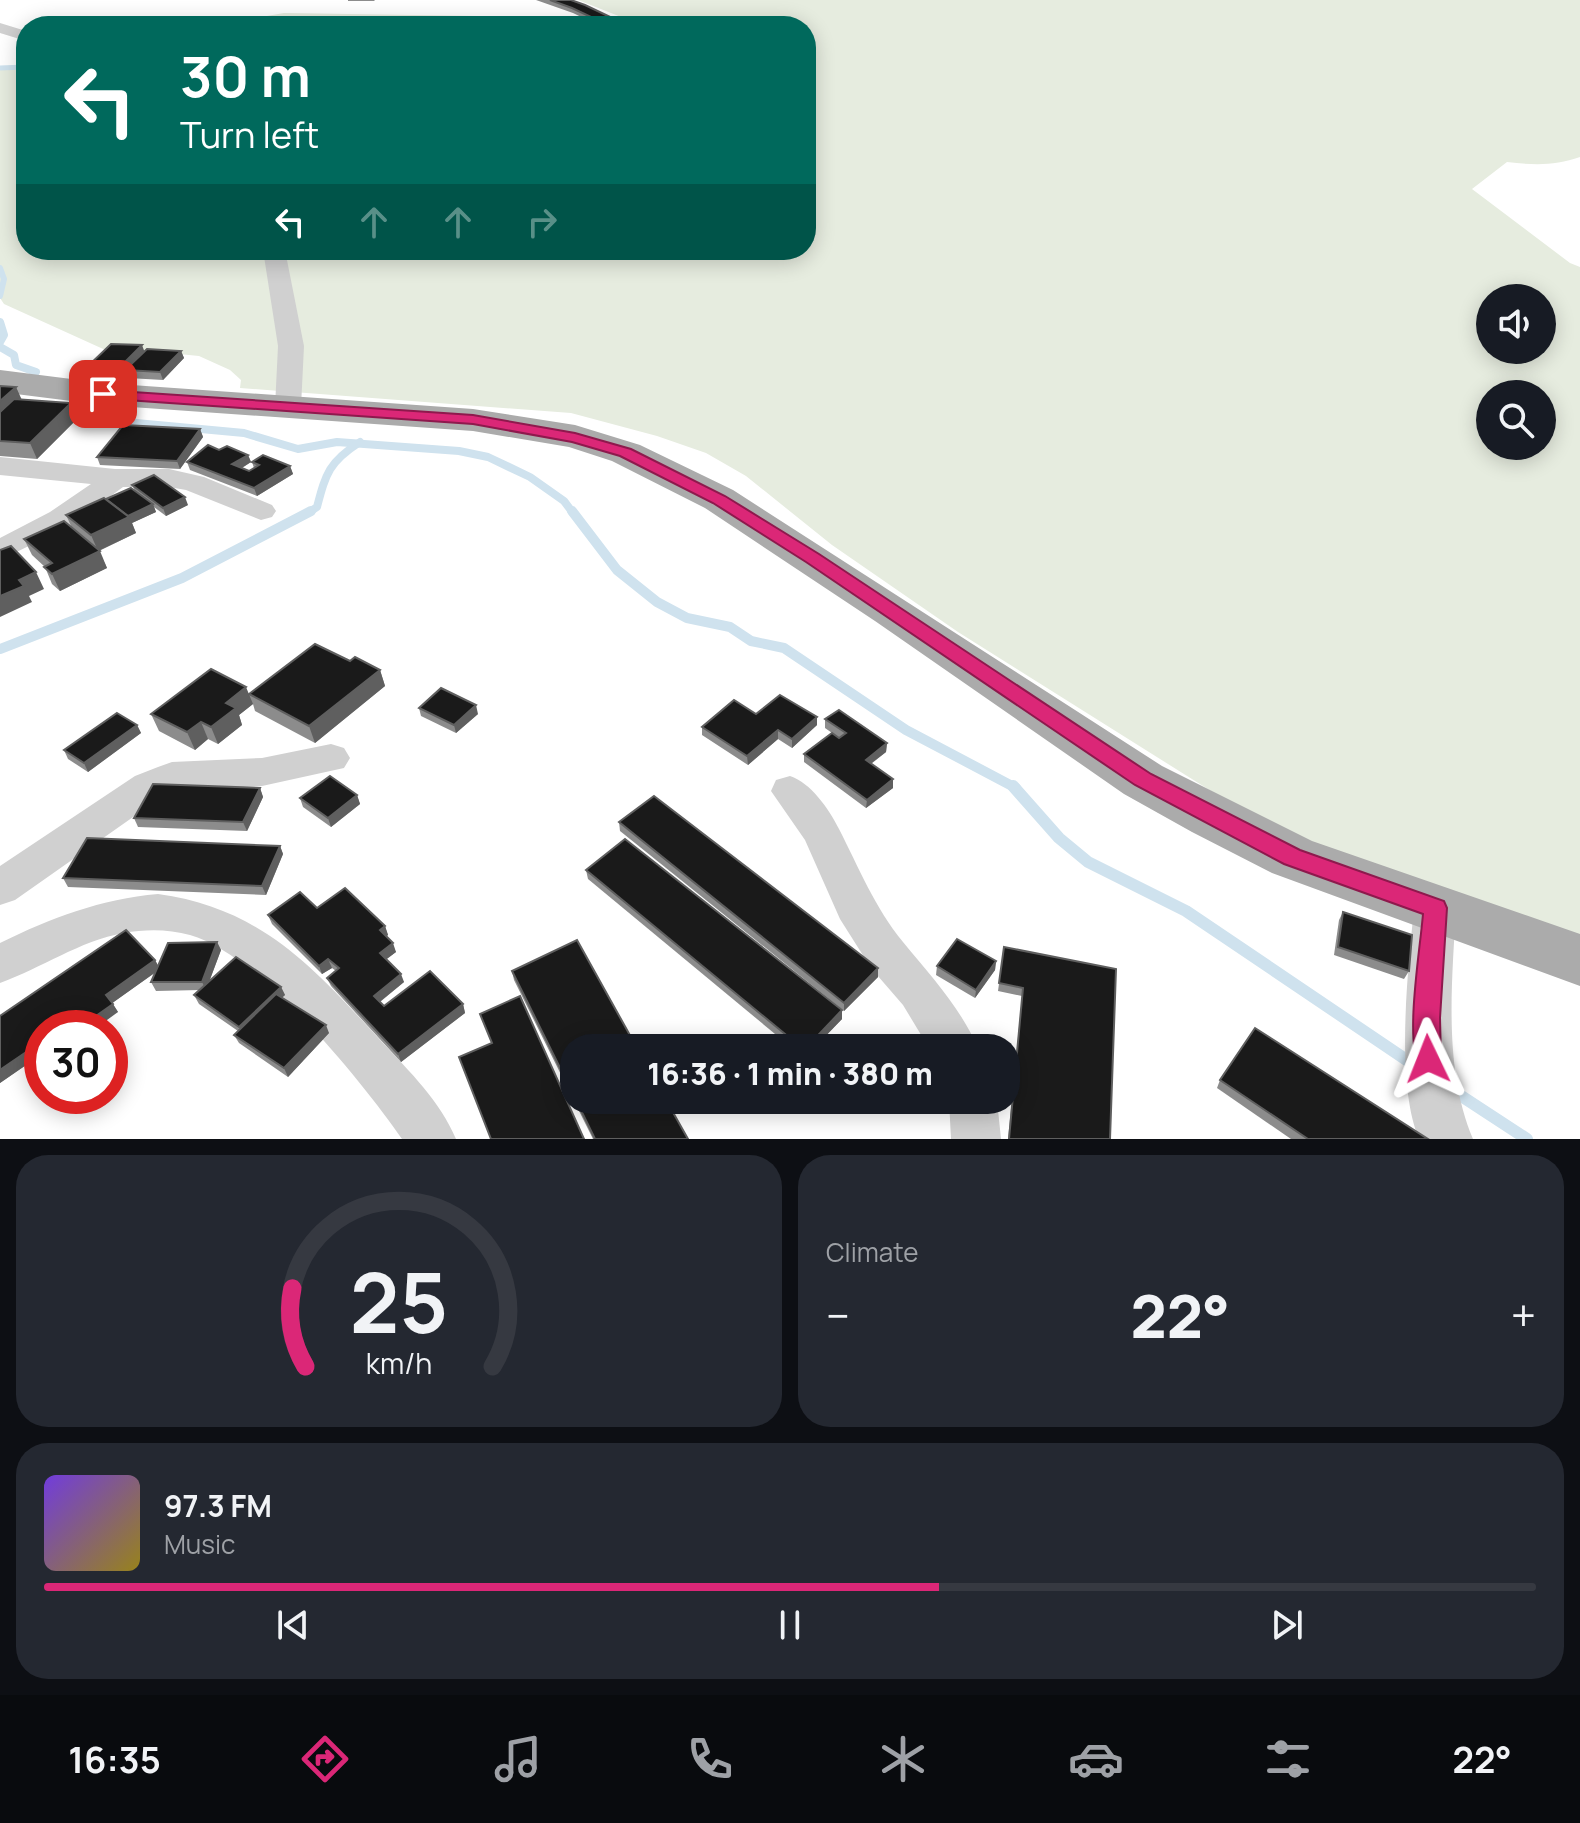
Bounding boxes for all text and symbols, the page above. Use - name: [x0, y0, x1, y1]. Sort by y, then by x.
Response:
- text: 30 m: [180, 37, 311, 114]
- icon: left: [48, 48, 152, 152]
- text: Turn left: [180, 110, 319, 159]
- icon: left: [268, 200, 312, 244]
- icon: ahead: [352, 200, 396, 244]
- icon: ahead: [436, 200, 480, 244]
- icon: right: [520, 200, 564, 244]
- map controls: [1476, 284, 1556, 460]
- button: sound: [1476, 284, 1556, 364]
- pin: [69, 360, 137, 428]
- icon: arrive: [81, 372, 125, 416]
- button: search: [1476, 380, 1556, 460]
- speed limit sign: 30: [24, 1010, 128, 1114]
- position arrow: [1386, 1017, 1470, 1101]
- text: 16:36 · 1 min · 380 m: [647, 1053, 933, 1094]
- text: Climate: [826, 1234, 918, 1270]
- text: 25: [350, 1244, 448, 1358]
- text: 22°: [1130, 1274, 1230, 1356]
- text: −: [826, 1285, 850, 1345]
- text: +: [1511, 1285, 1536, 1345]
- text: km/h: [366, 1344, 432, 1383]
- text: 97.3 FM: [164, 1485, 272, 1526]
- text: Music: [164, 1526, 235, 1562]
- icon: previous: [271, 1603, 315, 1647]
- icon: pause: [768, 1603, 812, 1647]
- icon: next: [1265, 1603, 1309, 1647]
- icon: directions: [297, 1731, 353, 1787]
- icon: music: [490, 1731, 546, 1787]
- icon: phone: [682, 1731, 738, 1787]
- icon: climate: [875, 1731, 931, 1787]
- icon: car: [1068, 1731, 1124, 1787]
- icon: filters: [1260, 1731, 1316, 1787]
- text: 16:35: [68, 1735, 161, 1784]
- text: 22°: [1453, 1735, 1512, 1784]

